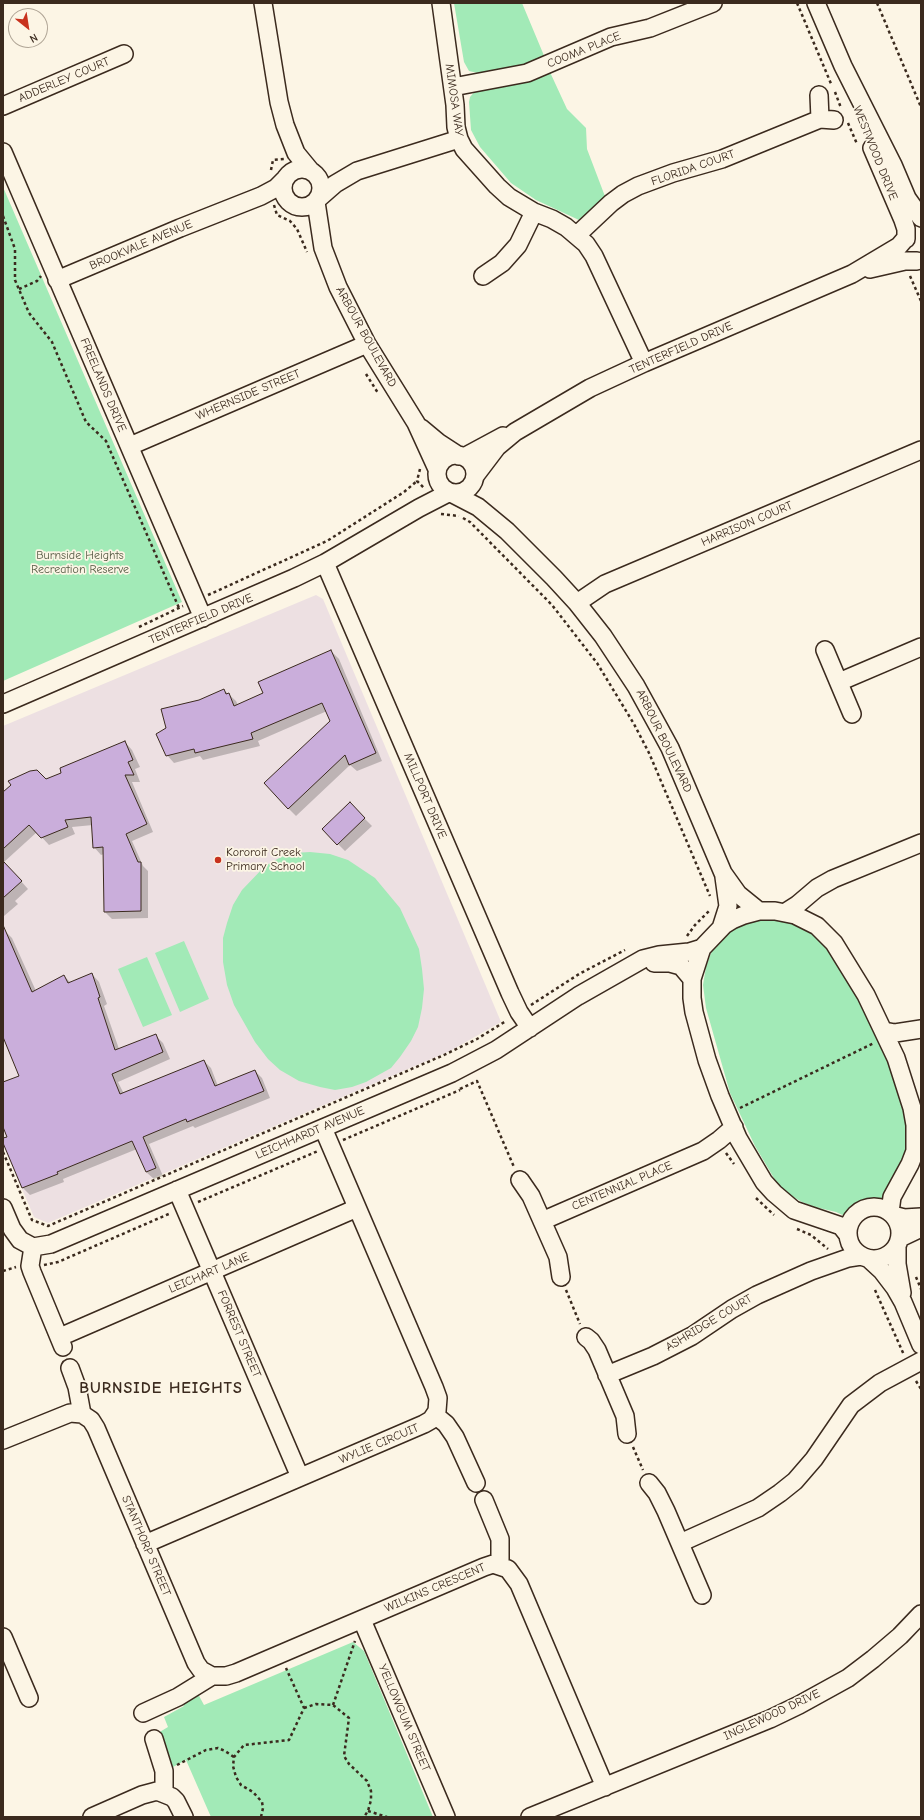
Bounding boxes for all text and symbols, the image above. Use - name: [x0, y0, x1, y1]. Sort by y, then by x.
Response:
- north arrow: [8, 8, 48, 48]
- street label: COOMA PLACE: [545, 29, 623, 71]
- text: N: [27, 31, 40, 45]
- street label: ADDERLEY COURT: [16, 54, 112, 106]
- street label: MIMOSA WAY: [442, 63, 466, 137]
- street label: WESTWOOD DRIVE: [849, 104, 901, 202]
- street label: FLORIDA COURT: [649, 147, 737, 189]
- street label: BROOKVALE AVENUE: [87, 217, 195, 273]
- street label: ARBOUR BOULEVARD: [332, 284, 400, 390]
- street label: TENTERFIELD DRIVE: [627, 319, 735, 377]
- street label: FREELANDS DRIVE: [77, 336, 129, 434]
- street label: WHERNSIDE STREET: [194, 366, 302, 424]
- street label: HARRISON COURT: [699, 498, 795, 550]
- park label: Burnside Heights Recreation Reserve: [31, 549, 129, 577]
- street label: TENTERFIELD DRIVE: [147, 591, 255, 647]
- street label: ARBOUR BOULEVARD: [633, 687, 695, 795]
- street label: MILLPORT DRIVE: [400, 751, 450, 841]
- place label: Kororoit Creek Primary School: [226, 846, 305, 874]
- marker: Kororoit Creek Primary School: [213, 855, 223, 865]
- street label: LEICHHARDT AVENUE: [253, 1103, 367, 1163]
- street label: CENTENNIAL PLACE: [570, 1158, 674, 1214]
- street label: LEICHART LANE: [167, 1250, 251, 1296]
- street label: FORREST STREET: [214, 1288, 264, 1380]
- street label: ASHRIDGE COURT: [663, 1292, 755, 1354]
- district label: BURNSIDE HEIGHTS: [79, 1378, 243, 1398]
- street label: WYLIE CIRCUIT: [337, 1421, 421, 1467]
- street label: STANTHORP STREET: [118, 1493, 174, 1599]
- street label: WILKINS CRESCENT: [382, 1560, 488, 1616]
- street label: YELLOWGUM STREET: [375, 1662, 433, 1774]
- street label: INGLEWOOD DRIVE: [722, 1686, 822, 1744]

